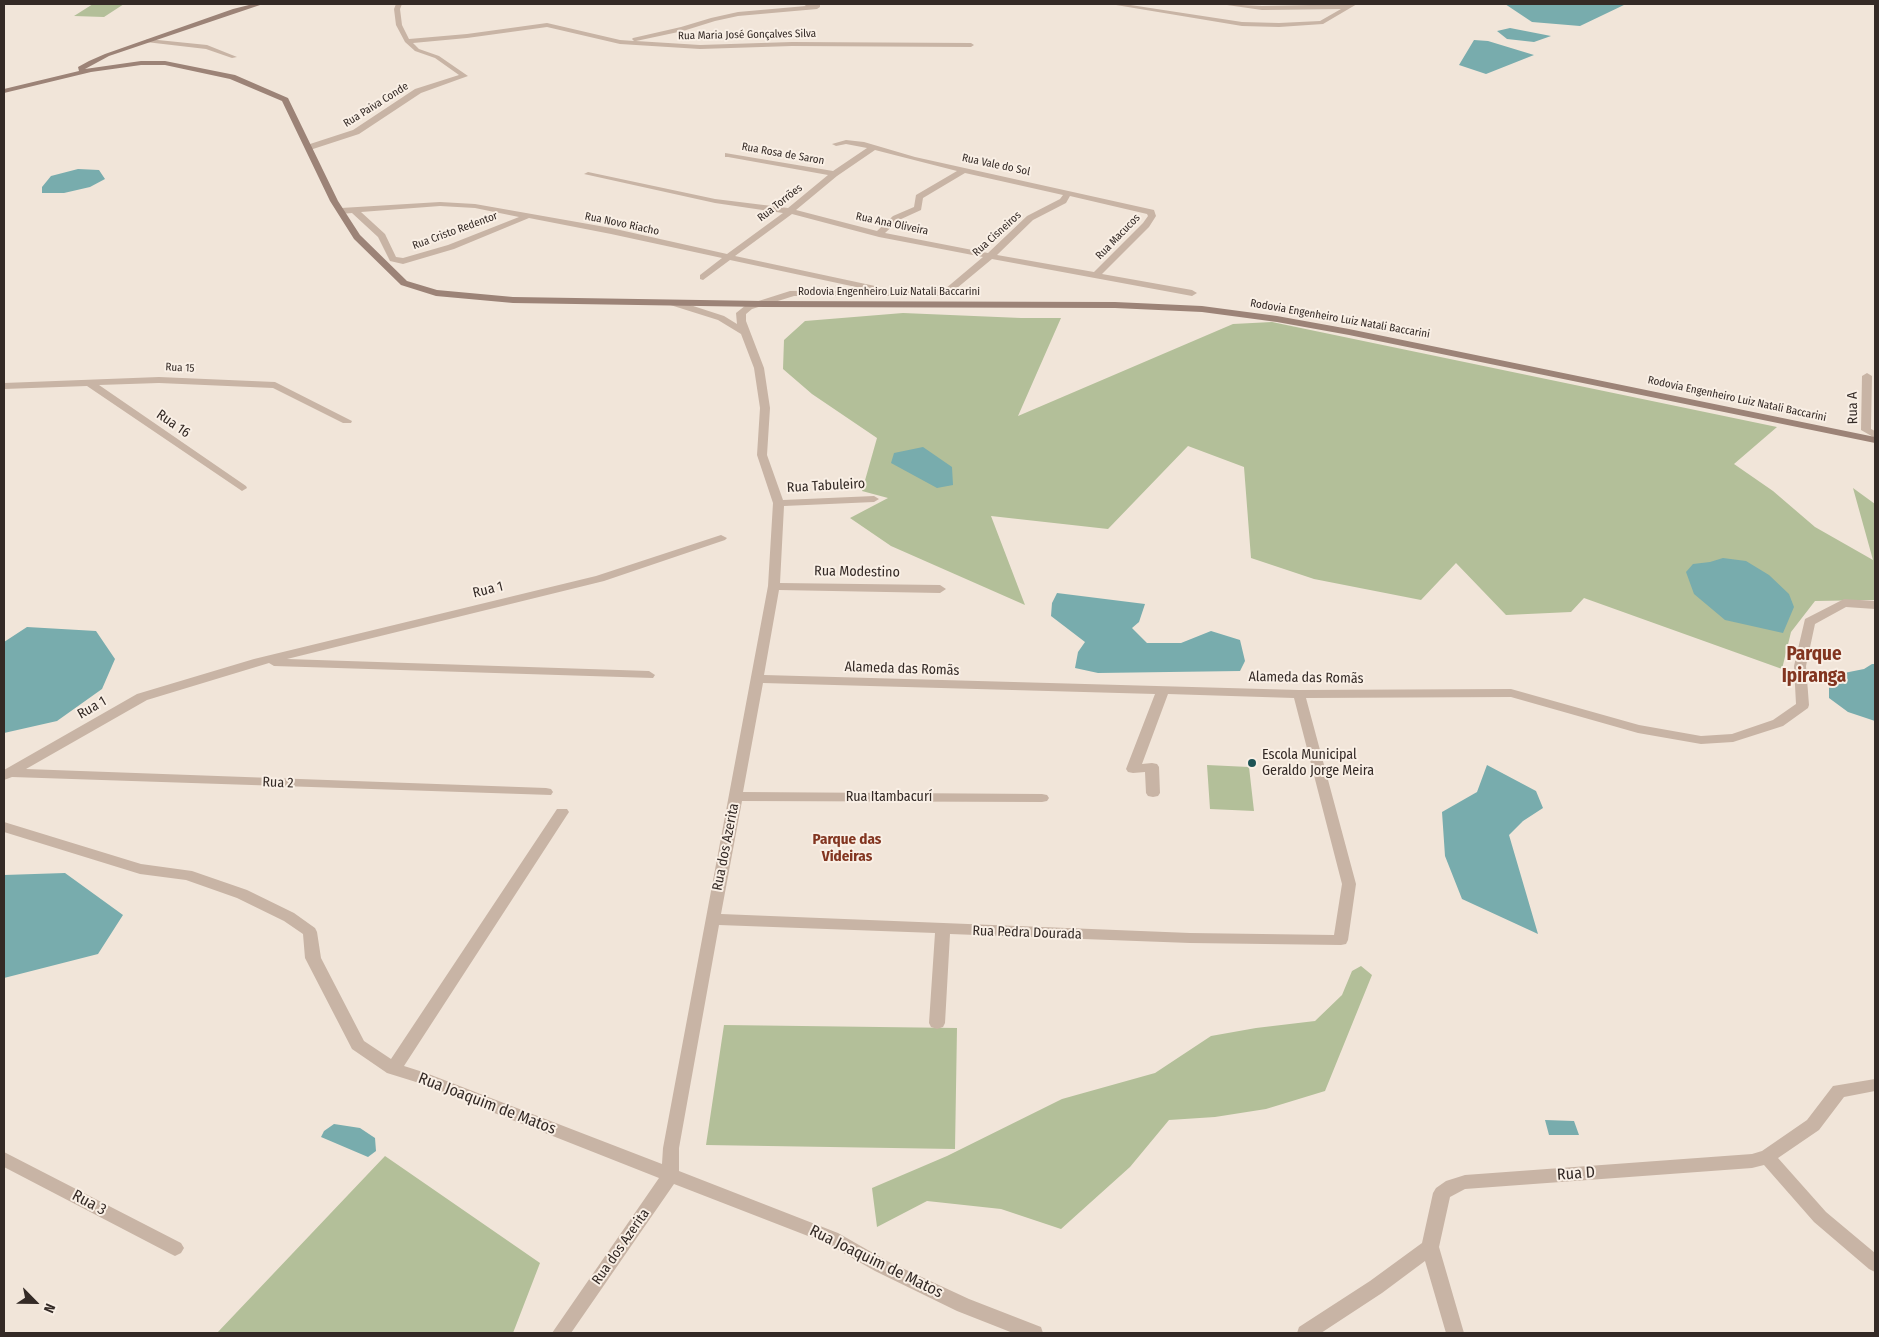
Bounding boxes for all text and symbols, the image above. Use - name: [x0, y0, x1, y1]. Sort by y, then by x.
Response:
- street label: Rua Maria José Gonçalves Silva: [678, 27, 816, 43]
- street label: Rua Paiva Conde: [341, 80, 411, 130]
- street label: Rua Rosa de Saron: [741, 140, 825, 168]
- street label: Rua Vale do Sol: [961, 151, 1031, 179]
- street label: Rua Torrões: [755, 181, 805, 225]
- street label: Rua Cristo Redentor: [411, 209, 499, 253]
- street label: Rua Cisneiros: [970, 209, 1024, 259]
- street label: Rua Novo Riacho: [584, 210, 660, 238]
- street label: Rua Ana Oliveira: [855, 210, 929, 238]
- street label: Rua Macucos: [1093, 211, 1143, 263]
- street label: Rodovia Engenheiro Luiz Natali Baccarini: [798, 285, 980, 299]
- street label: Rodovia Engenheiro Luiz Natali Baccarini: [1249, 297, 1431, 341]
- street label: Rua 15: [165, 361, 195, 375]
- street label: Rodovia Engenheiro Luiz Natali Baccarini: [1647, 374, 1827, 424]
- street label: Rua A: [1844, 392, 1862, 424]
- street label: Rua 16: [153, 406, 193, 442]
- street label: Rua Tabuleiro: [786, 476, 866, 496]
- street label: Rua Modestino: [814, 563, 900, 581]
- street label: Rua 1: [471, 578, 505, 602]
- district label: Parque Ipiranga: [1782, 644, 1846, 688]
- street label: Alameda das Romãs: [844, 659, 960, 679]
- street label: Alameda das Romãs: [1248, 669, 1364, 687]
- street label: Rua 1: [75, 693, 109, 723]
- place label: Escola Municipal Geraldo Jorge Meira: [1262, 747, 1374, 780]
- marker: Escola Municipal Geraldo Jorge Meira: [1246, 757, 1258, 769]
- street label: Rua 2: [262, 774, 294, 792]
- street label: Rua Itambacurí: [846, 789, 932, 805]
- street label: Rua dos Azerita: [709, 802, 743, 892]
- district label: Parque das Videiras: [813, 831, 881, 866]
- street label: Rua Pedra Dourada: [972, 923, 1082, 943]
- street label: Rua Joaquim de Matos: [415, 1069, 559, 1139]
- street label: Rua D: [1556, 1163, 1596, 1185]
- street label: Rua 3: [69, 1186, 109, 1220]
- street label: Rua dos Azerita: [589, 1206, 653, 1288]
- street label: Rua Joaquim de Matos: [806, 1221, 946, 1303]
- north arrow: [10, 1277, 60, 1327]
- text: N: [40, 1301, 59, 1315]

